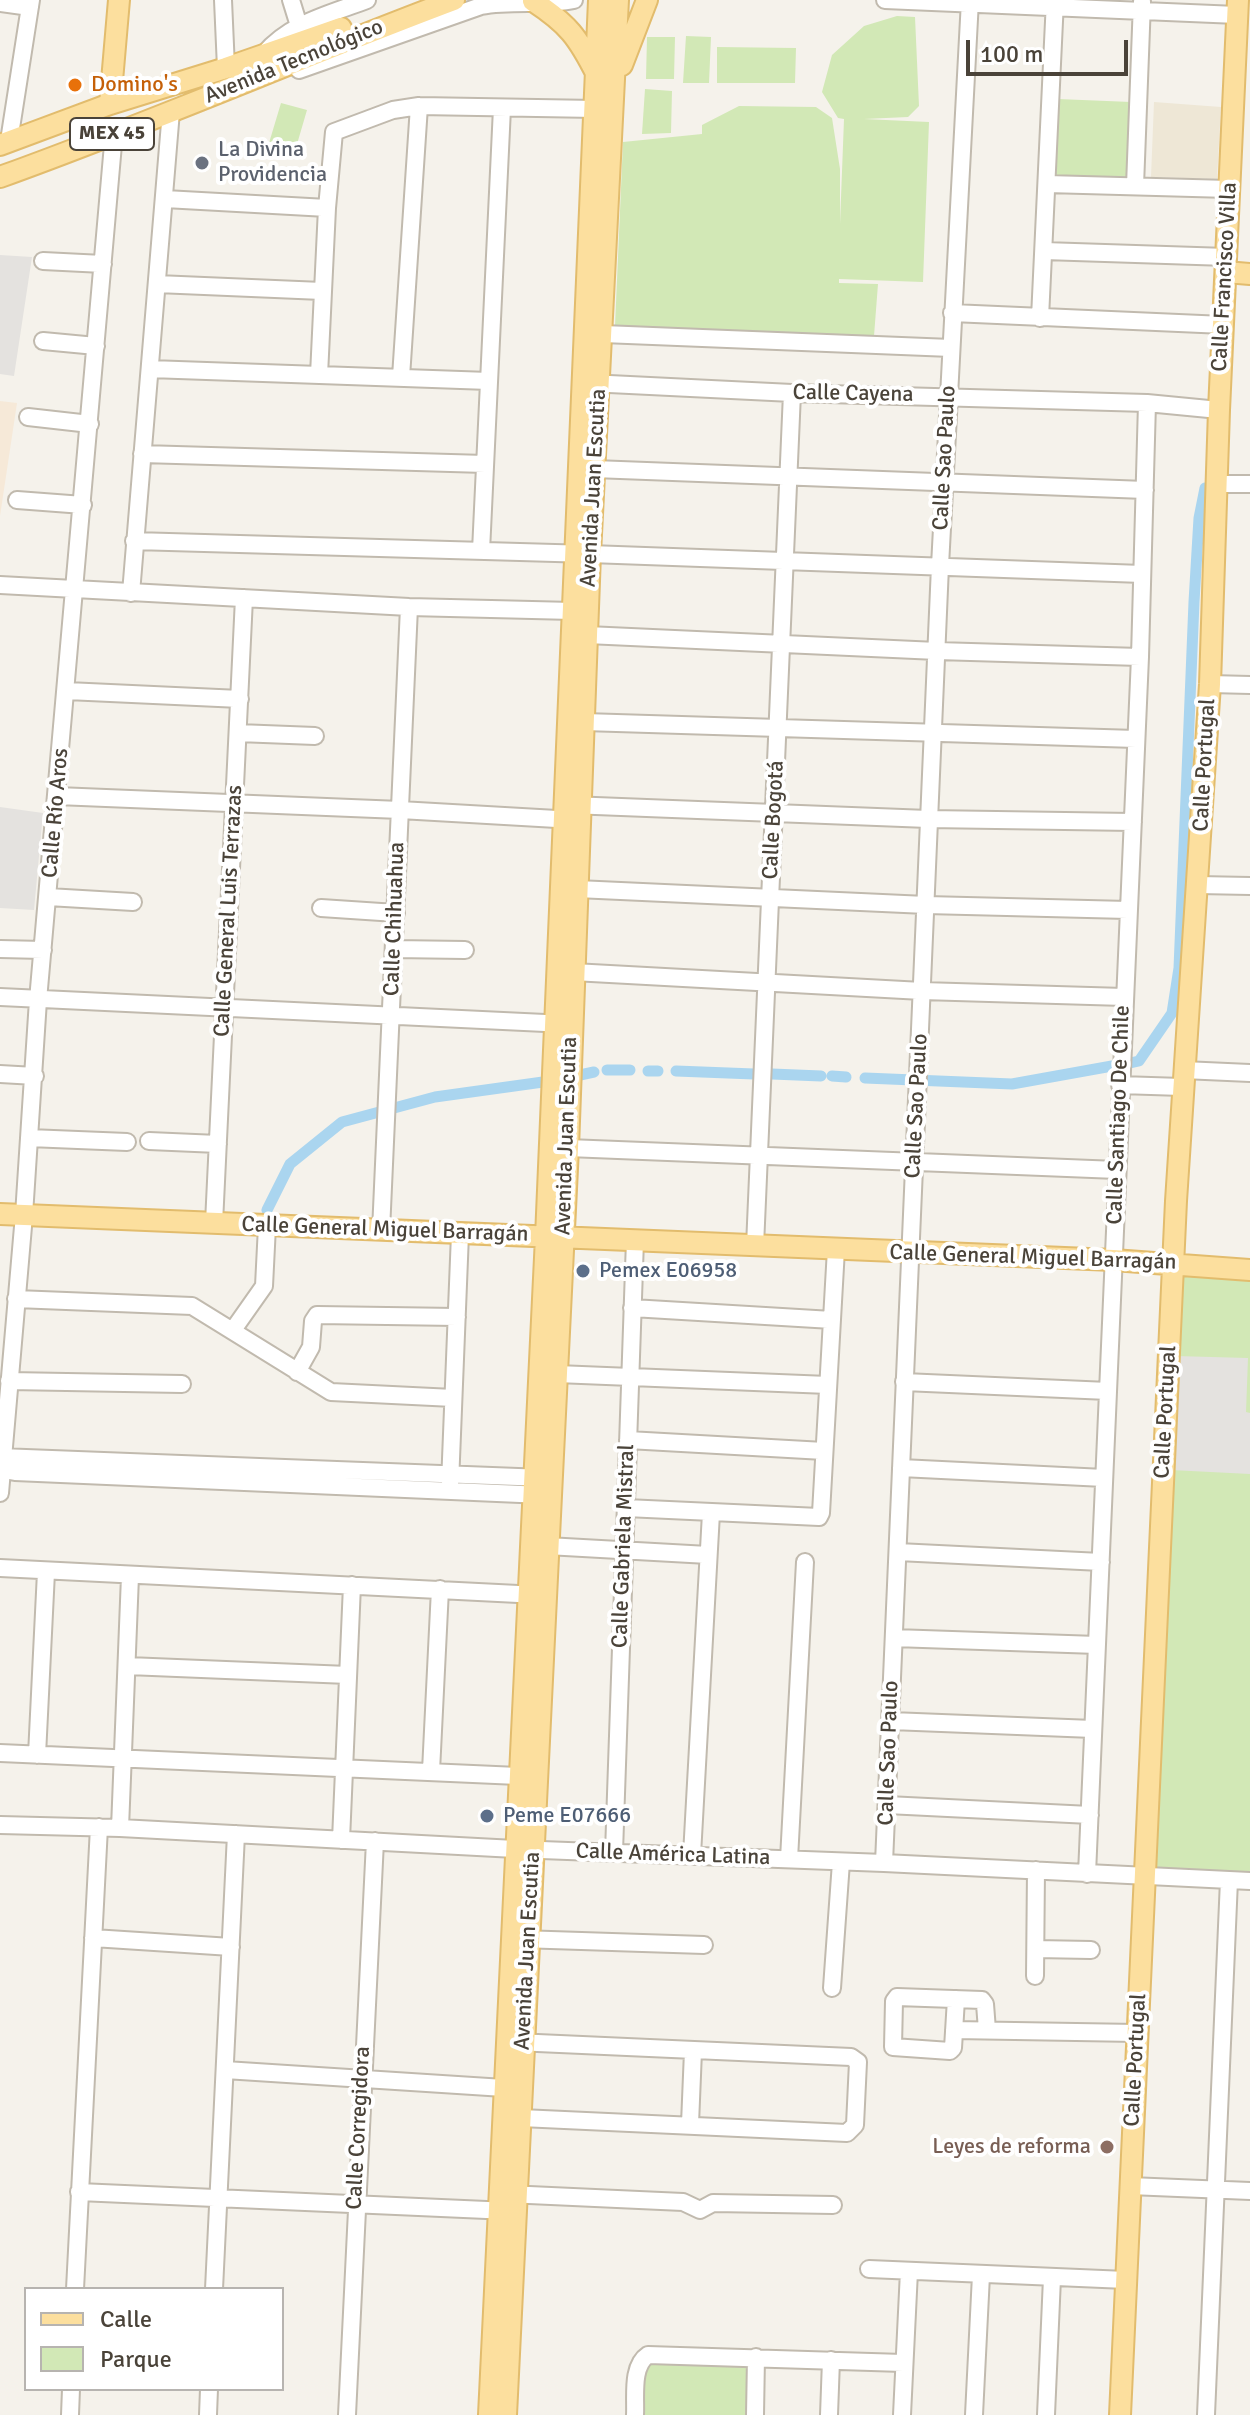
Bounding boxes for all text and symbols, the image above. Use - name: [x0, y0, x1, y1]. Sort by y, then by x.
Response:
- street label: Avenida Tecnológico: [201, 14, 387, 110]
- scale bar: [970, 24, 1132, 74]
- text: 100 m: [980, 39, 1043, 69]
- place label: Domino's: [91, 72, 178, 98]
- marker: Domino's: [66, 76, 84, 94]
- road number: MEX 45: [70, 118, 154, 150]
- place label: La Divina Providencia: [218, 137, 327, 188]
- marker: La Divina Providencia: [193, 154, 211, 172]
- street label: Calle Francisco Villa: [1207, 182, 1243, 372]
- street label: Calle Cayena: [792, 380, 914, 408]
- street label: Calle Sao Paulo: [928, 385, 962, 531]
- street label: Avenida Juan Escutia: [576, 388, 612, 588]
- street label: Calle Portugal: [1188, 698, 1222, 832]
- street label: Calle Río Aros: [37, 747, 75, 879]
- street label: Calle Bogotá: [758, 760, 790, 880]
- street label: Calle General Luis Terrazas: [209, 784, 249, 1038]
- street label: Calle Chihuahua: [379, 842, 411, 996]
- street label: Calle Santiago De Chile: [1102, 1005, 1136, 1225]
- street label: Calle Sao Paulo: [900, 1033, 934, 1179]
- street label: Avenida Juan Escutia: [550, 1036, 584, 1236]
- street label: Calle General Miguel Barragán: [241, 1212, 529, 1248]
- street label: Calle General Miguel Barragán: [889, 1240, 1177, 1276]
- place label: Pemex E06958: [599, 1258, 737, 1284]
- marker: Pemex E06958: [574, 1262, 592, 1280]
- street label: Calle Portugal: [1149, 1345, 1183, 1479]
- street label: Calle Gabriela Mistral: [607, 1444, 641, 1648]
- street label: Calle Sao Paulo: [873, 1680, 905, 1826]
- place label: Peme E07666: [503, 1803, 631, 1829]
- marker: Peme E07666: [478, 1807, 496, 1825]
- street label: Calle América Latina: [575, 1838, 771, 1872]
- street label: Avenida Juan Escutia: [510, 1851, 546, 2051]
- street label: Calle Portugal: [1119, 1993, 1153, 2127]
- street label: Calle Corregidora: [342, 2046, 376, 2210]
- place label: Leyes de reforma: [932, 2134, 1091, 2160]
- marker: Leyes de reforma: [1098, 2138, 1116, 2156]
- legend: [24, 2287, 284, 2391]
- text: Calle: [100, 2304, 152, 2334]
- text: Parque: [100, 2344, 172, 2374]

